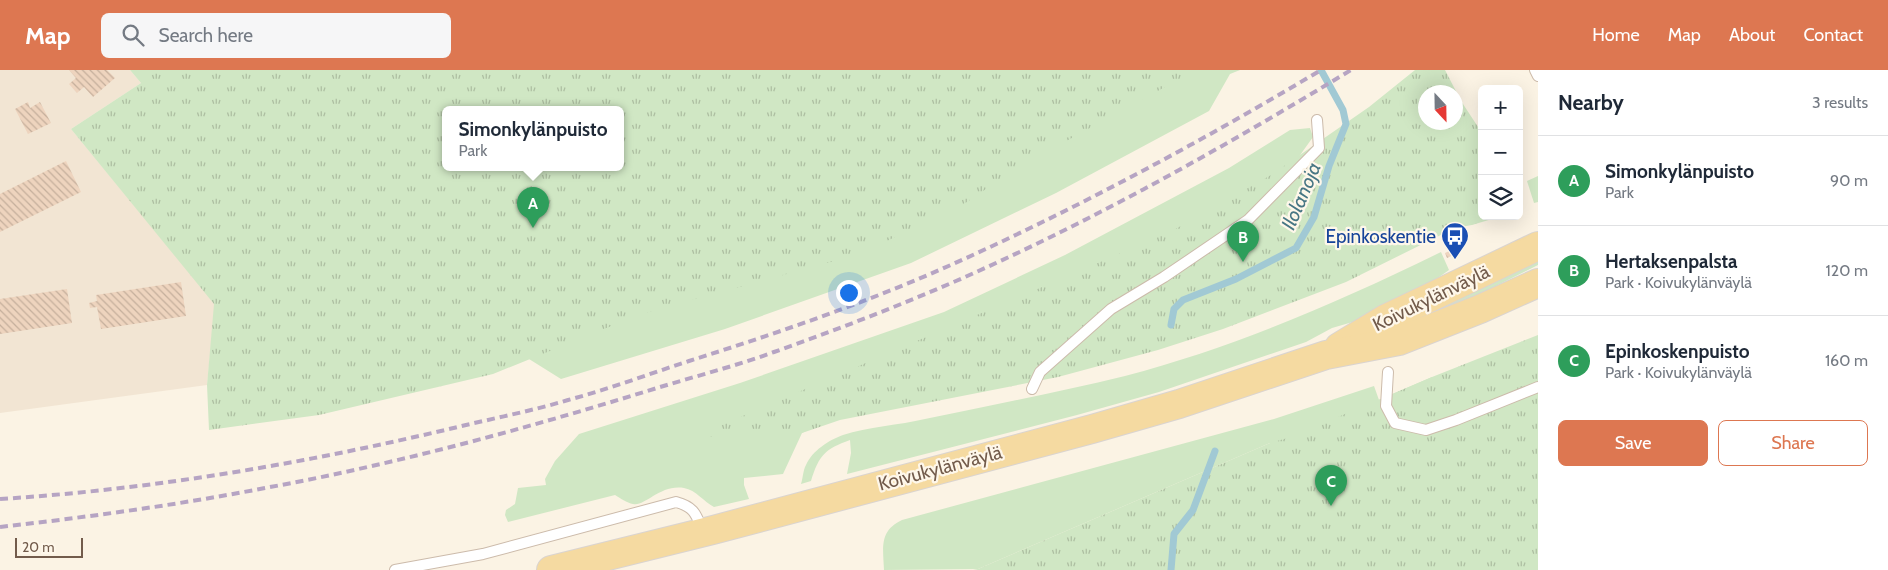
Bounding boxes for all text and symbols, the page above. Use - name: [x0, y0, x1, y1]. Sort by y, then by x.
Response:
- search box: [101, 13, 451, 58]
- text: Map: [25, 21, 71, 50]
- icon: search: [119, 21, 147, 49]
- text: Search here: [159, 24, 253, 47]
- text: Home: [1592, 24, 1640, 46]
- text: Map: [1668, 24, 1701, 46]
- text: About: [1729, 24, 1775, 46]
- text: Contact: [1803, 24, 1863, 46]
- north arrow: [1418, 85, 1463, 130]
- map controls: [1478, 85, 1523, 220]
- button: +: [1478, 85, 1523, 130]
- text: Nearby: [1558, 90, 1624, 115]
- text: 3 results: [1812, 93, 1868, 112]
- popup: [442, 106, 624, 171]
- text: Simonkylänpuisto: [459, 118, 607, 141]
- button: −: [1478, 130, 1523, 175]
- text: Park: [459, 141, 487, 160]
- water label: Ilolanoja: [1276, 159, 1326, 233]
- text: Simonkylänpuisto: [1605, 160, 1754, 183]
- text: A: [1569, 171, 1579, 190]
- text: 90 m: [1830, 171, 1868, 190]
- button: layers: [1478, 175, 1523, 220]
- text: Park: [1605, 183, 1634, 202]
- pin: A: [517, 187, 549, 228]
- pin: B: [1227, 221, 1259, 262]
- bus stop icon: Epinkoskentie: [1440, 221, 1470, 260]
- place label: Epinkoskentie: [1326, 225, 1436, 248]
- text: Hertaksenpalsta: [1605, 250, 1738, 273]
- street label: Koivukylänväylä: [1369, 260, 1493, 336]
- text: B: [1569, 261, 1579, 280]
- text: 120 m: [1826, 261, 1868, 280]
- text: Park · Koivukylänväylä: [1605, 273, 1752, 292]
- your location: [836, 280, 862, 306]
- text: Epinkoskenpuisto: [1605, 340, 1750, 363]
- text: C: [1569, 351, 1579, 370]
- text: 160 m: [1825, 351, 1868, 370]
- text: Park · Koivukylänväylä: [1605, 363, 1752, 382]
- button: Save: [1558, 420, 1708, 466]
- button: Share: [1718, 420, 1868, 466]
- street label: Koivukylänväylä: [876, 440, 1004, 496]
- pin: C: [1315, 465, 1347, 506]
- scale bar: [15, 535, 82, 558]
- text: 20 m: [22, 538, 55, 556]

